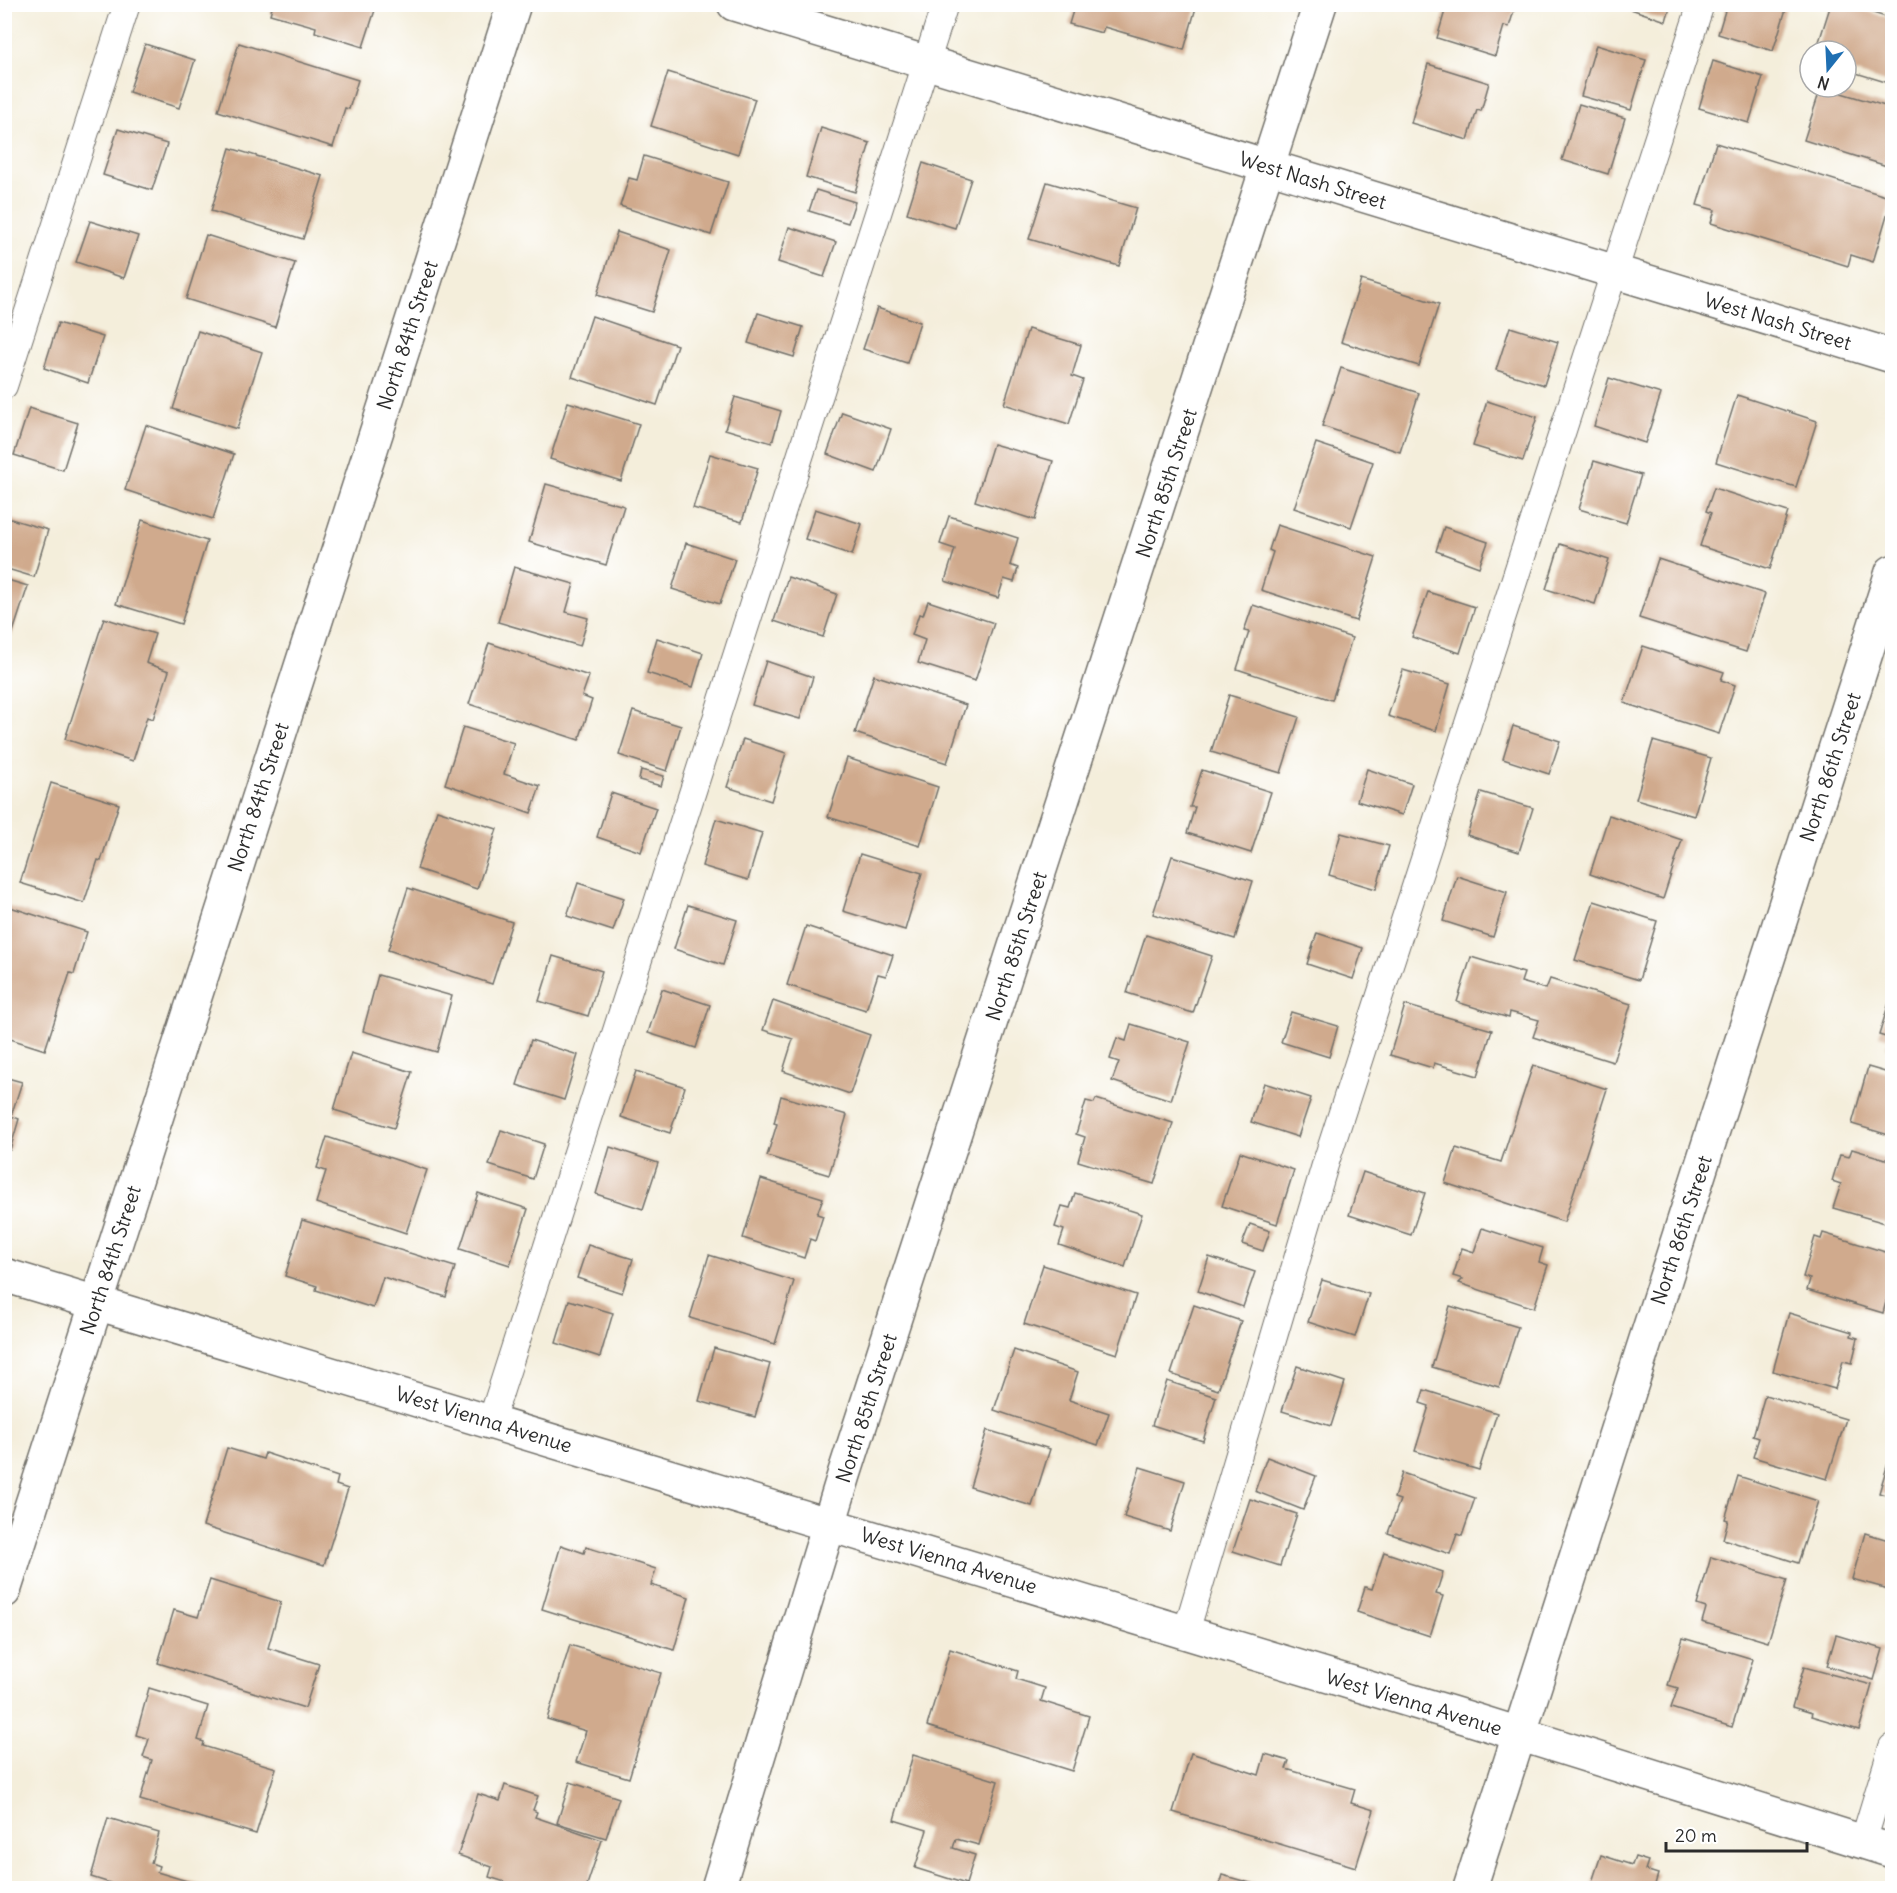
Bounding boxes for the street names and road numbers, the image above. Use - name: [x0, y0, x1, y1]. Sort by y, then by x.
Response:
- street label: West Nash Street: [1236, 146, 1390, 214]
- street label: North 84th Street: [371, 257, 443, 413]
- street label: West Nash Street: [1701, 287, 1855, 355]
- street label: North 85th Street: [1130, 405, 1202, 561]
- street label: North 86th Street: [1794, 689, 1866, 845]
- street label: North 84th Street: [222, 719, 294, 875]
- street label: North 85th Street: [980, 868, 1052, 1024]
- street label: North 86th Street: [1645, 1152, 1717, 1308]
- street label: North 84th Street: [74, 1182, 146, 1338]
- street label: North 85th Street: [830, 1330, 902, 1486]
- street label: West Vienna Avenue: [393, 1380, 575, 1458]
- street label: West Vienna Avenue: [858, 1521, 1040, 1599]
- street label: West Vienna Avenue: [1323, 1663, 1505, 1741]

